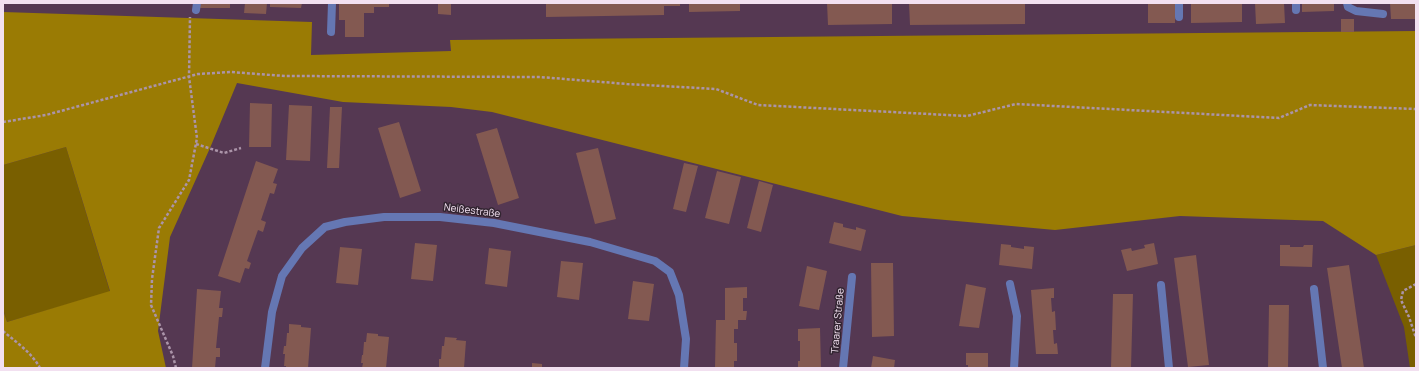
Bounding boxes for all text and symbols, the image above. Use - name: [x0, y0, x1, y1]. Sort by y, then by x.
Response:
- street label: Neißestraße: [443, 202, 501, 220]
- street label: Traarer Straße: [829, 288, 847, 354]

